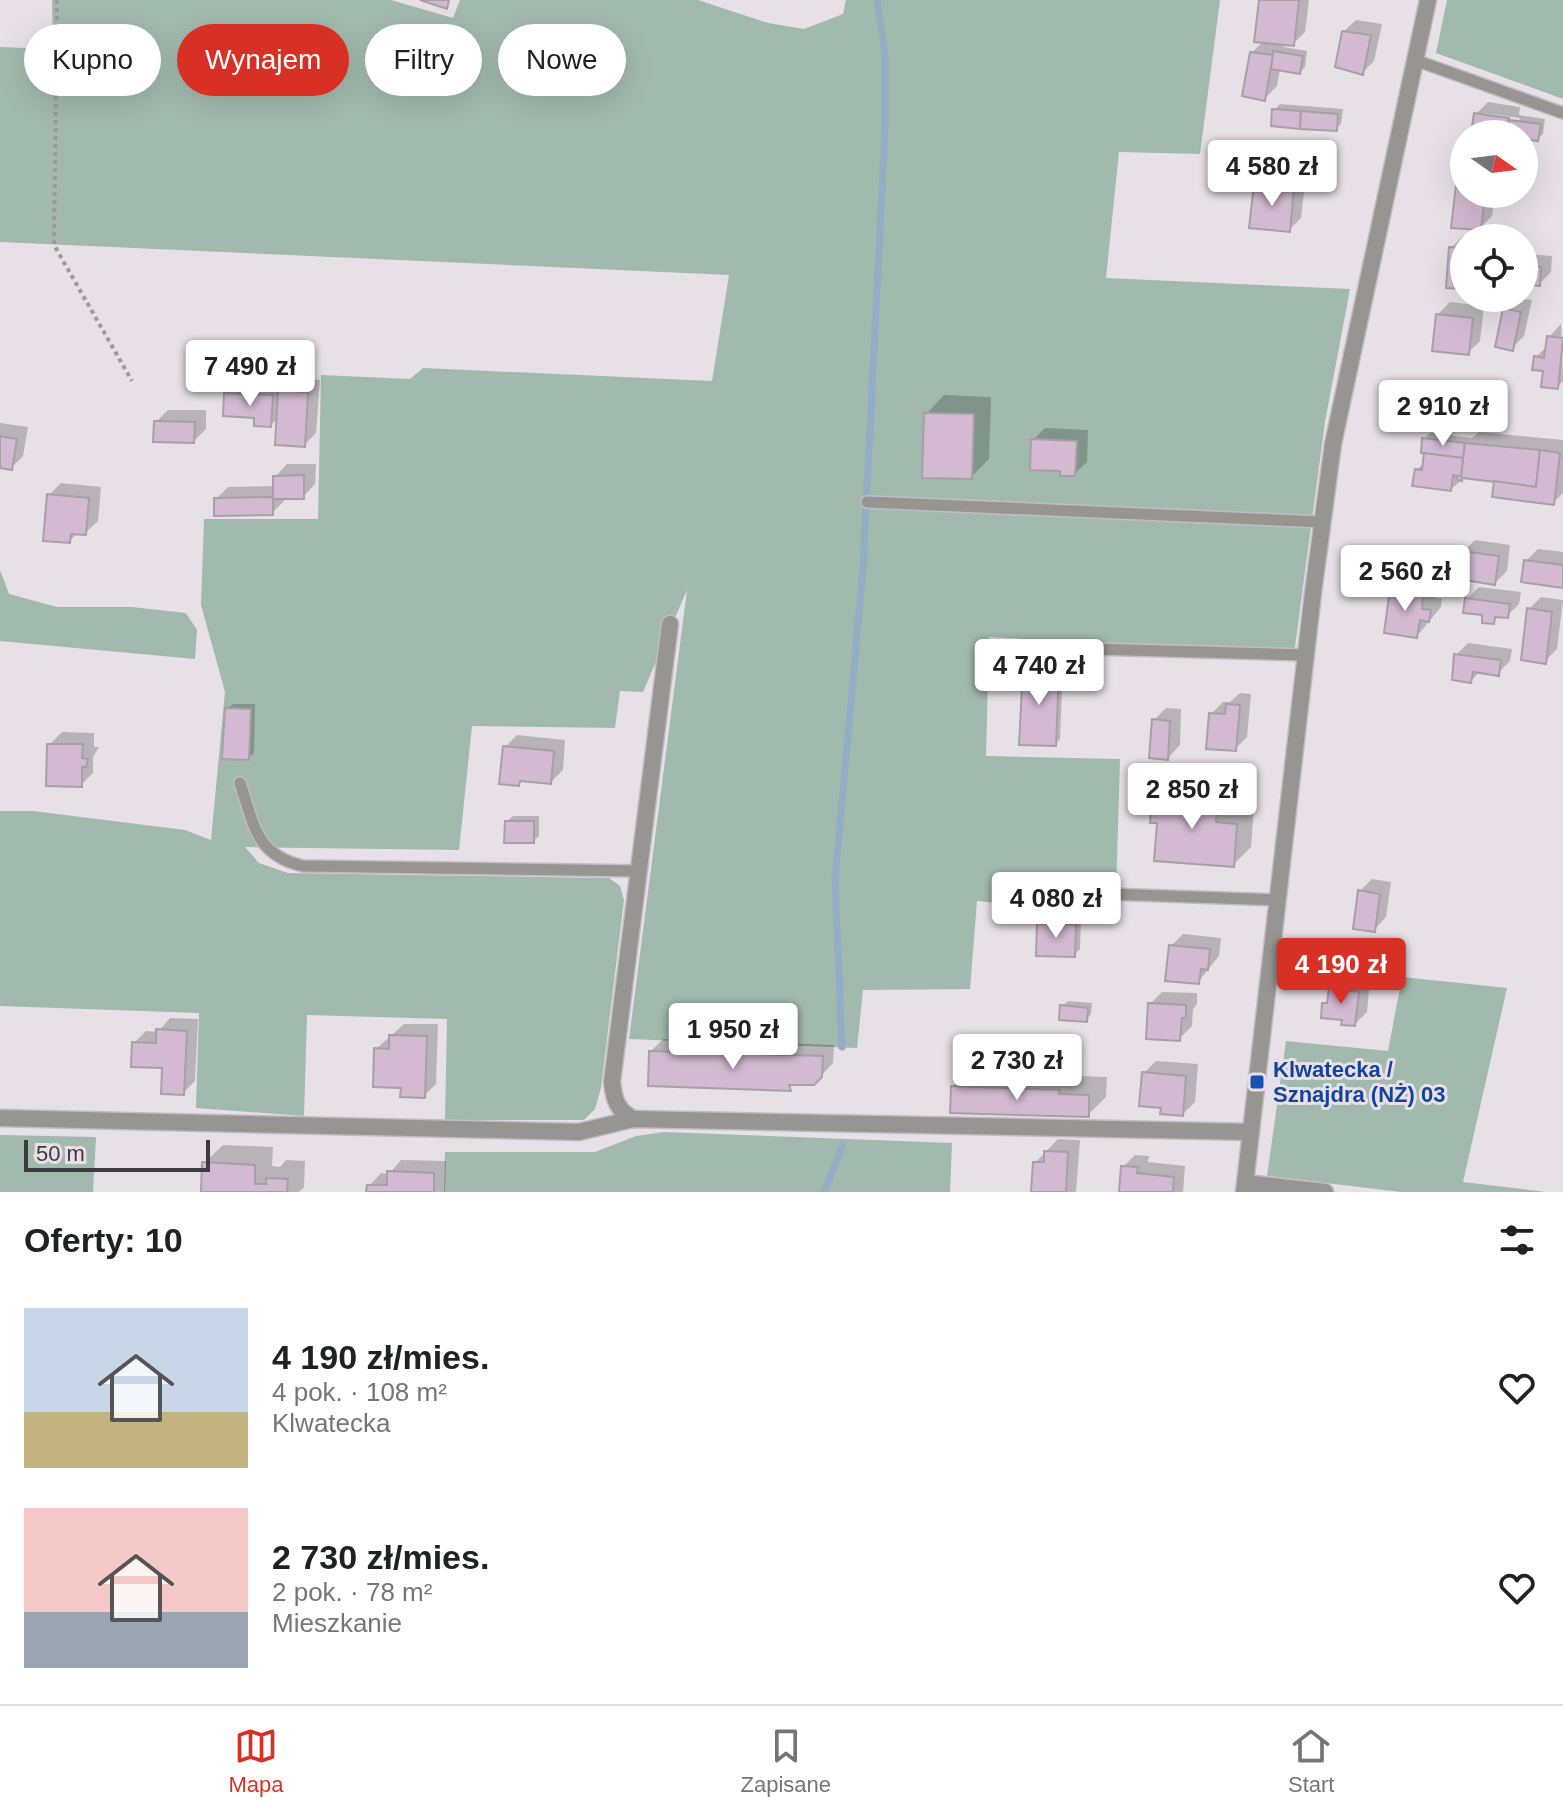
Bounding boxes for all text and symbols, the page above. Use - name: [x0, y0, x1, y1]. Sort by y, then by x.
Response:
- chip: Kupno: [24, 24, 161, 96]
- chip: Wynajem: [177, 24, 349, 96]
- chip: Filtry: [365, 24, 482, 96]
- chip: Nowe: [498, 24, 626, 96]
- north arrow: [1450, 120, 1538, 208]
- map controls: [1450, 120, 1538, 312]
- pin: 4 580 zł: [1189, 140, 1355, 208]
- text: 4 580 zł: [1226, 151, 1318, 181]
- button: locate: [1450, 224, 1538, 312]
- pin: 7 490 zł: [167, 340, 333, 408]
- text: 7 490 zł: [204, 351, 296, 381]
- pin: 2 910 zł: [1360, 380, 1526, 448]
- text: 2 910 zł: [1397, 391, 1489, 421]
- pin: 2 560 zł: [1322, 545, 1488, 613]
- text: 2 560 zł: [1359, 556, 1451, 586]
- pin: 4 740 zł: [956, 639, 1122, 707]
- text: 4 740 zł: [993, 650, 1085, 680]
- pin: 2 850 zł: [1109, 763, 1275, 831]
- text: 2 850 zł: [1146, 774, 1238, 804]
- pin: 4 080 zł: [973, 872, 1139, 940]
- text: 4 080 zł: [1010, 883, 1102, 913]
- pin: 4 190 zł: [1258, 938, 1424, 1006]
- text: 4 190 zł: [1295, 949, 1387, 979]
- pin: 1 950 zł: [650, 1003, 816, 1071]
- text: 1 950 zł: [687, 1014, 779, 1044]
- pin: 2 730 zł: [934, 1034, 1100, 1102]
- text: 2 730 zł: [971, 1045, 1063, 1075]
- place label: Klwatecka / Sznajdra (NŻ) 03: [1273, 1057, 1445, 1107]
- marker: Klwatecka / Sznajdra (NŻ) 03: [1248, 1073, 1266, 1091]
- scale bar: [24, 1136, 210, 1172]
- text: 50 m: [36, 1141, 85, 1166]
- icon: filters: [1495, 1218, 1539, 1262]
- text: Oferty: 10: [24, 1221, 183, 1259]
- text: 4 190 zł/mies.: [272, 1338, 489, 1376]
- icon: home: [88, 1340, 184, 1436]
- icon: heart: [1495, 1366, 1539, 1410]
- text: 4 pok. · 108 m²: [272, 1377, 447, 1407]
- text: Klwatecka: [272, 1408, 391, 1438]
- text: 2 730 zł/mies.: [272, 1538, 489, 1576]
- icon: home: [88, 1540, 184, 1636]
- icon: heart: [1495, 1566, 1539, 1610]
- text: 2 pok. · 78 m²: [272, 1577, 432, 1607]
- text: Mieszkanie: [272, 1608, 402, 1638]
- tab: Mapa: [228, 1724, 284, 1798]
- tab: Zapisane: [741, 1724, 831, 1798]
- tab: Start: [1288, 1724, 1334, 1798]

